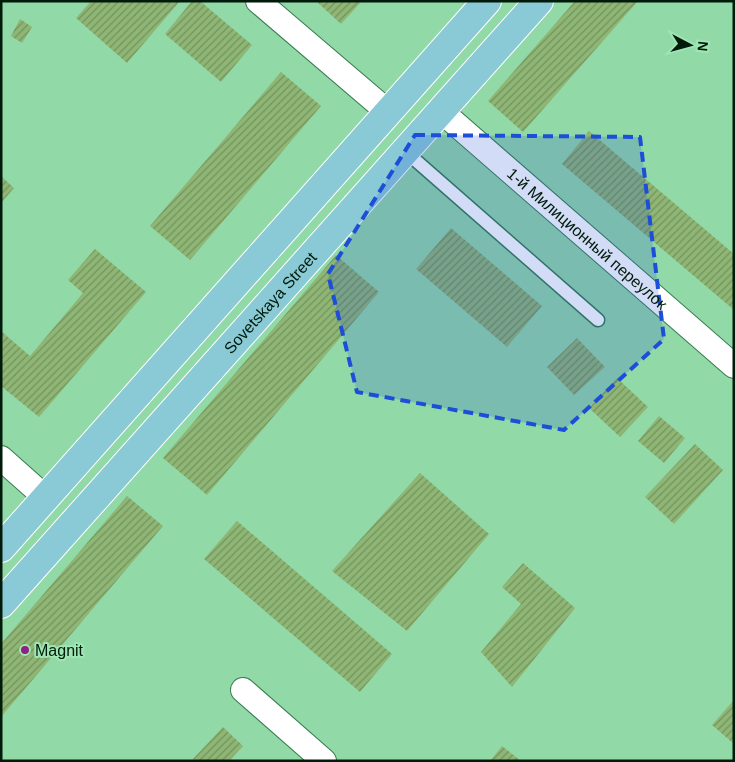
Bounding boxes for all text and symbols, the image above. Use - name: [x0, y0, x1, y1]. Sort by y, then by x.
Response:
- north arrow: [665, 20, 715, 70]
- text: N: [694, 40, 711, 52]
- street label: 1-й Милиционный переулок: [504, 164, 671, 313]
- street label: Sovetskaya Street: [220, 248, 320, 357]
- place label: Magnit: [35, 642, 84, 659]
- marker: Magnit: [19, 644, 31, 656]

